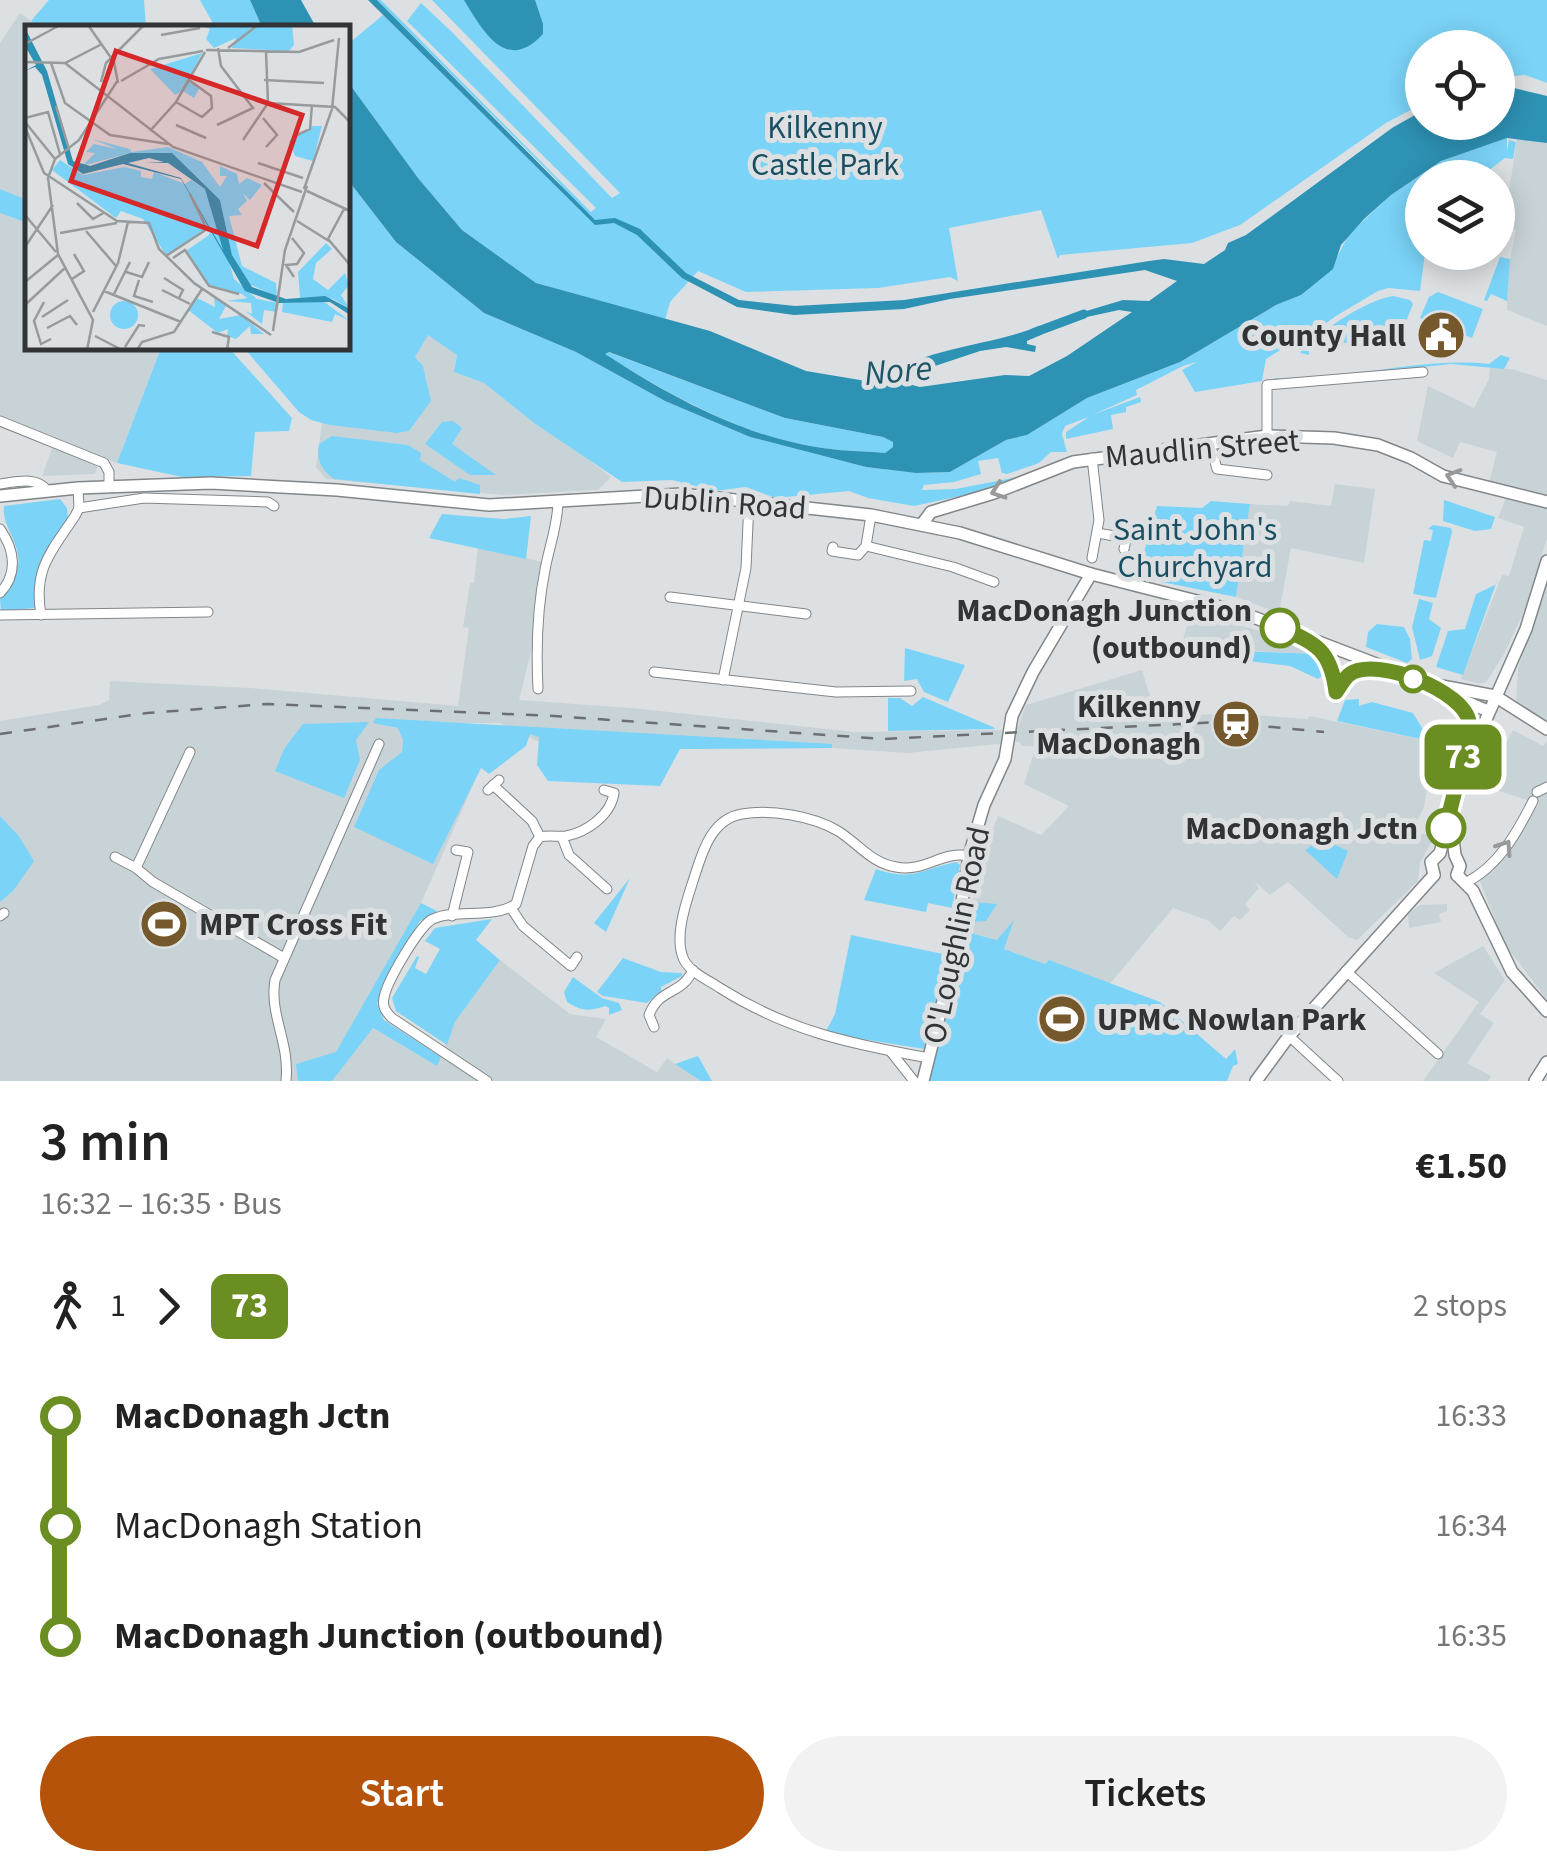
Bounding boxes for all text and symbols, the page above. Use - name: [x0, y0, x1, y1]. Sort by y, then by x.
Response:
- inset map: [25, 25, 350, 350]
- map controls: [1405, 30, 1515, 270]
- button: locate: [1405, 30, 1515, 140]
- park label: Kilkenny Castle Park: [751, 105, 899, 188]
- button: layers: [1405, 160, 1515, 270]
- public building icon: County Hall: [1415, 309, 1467, 361]
- place label: County Hall: [1241, 313, 1406, 359]
- water label: Nore: [862, 343, 934, 399]
- street label: Maudlin Street: [1103, 418, 1301, 480]
- one-way arrow: [1445, 469, 1462, 489]
- street label: Dublin Road: [642, 474, 808, 532]
- one-way arrow: [991, 480, 1008, 500]
- park label: Saint John's Churchyard: [1113, 507, 1277, 590]
- place label: MacDonagh Junction (outbound): [956, 588, 1252, 671]
- marker: MacDonagh Junction (outbound): [1261, 609, 1299, 647]
- unlabelled marker: [1400, 666, 1426, 692]
- place label: Kilkenny MacDonagh: [1036, 684, 1201, 767]
- station icon: Kilkenny MacDonagh: [1210, 698, 1262, 750]
- line badge: 73: [1418, 724, 1508, 790]
- text: 73: [1445, 732, 1481, 782]
- place label: MacDonagh Jctn: [1185, 806, 1418, 852]
- marker: MacDonagh Jctn: [1427, 809, 1465, 847]
- street label: O'Loughlin Road: [911, 822, 1002, 1048]
- one-way arrow: [1492, 840, 1511, 858]
- sports icon: MPT Cross Fit: [138, 898, 190, 950]
- place label: MPT Cross Fit: [199, 902, 387, 948]
- sports icon: UPMC Nowlan Park: [1036, 993, 1088, 1045]
- place label: UPMC Nowlan Park: [1097, 997, 1367, 1043]
- text: 3 min: [40, 1104, 171, 1182]
- text: €1.50: [1415, 1139, 1507, 1193]
- text: 16:32 – 16:35 · Bus: [40, 1181, 282, 1227]
- icon: walk: [40, 1279, 95, 1334]
- icon: forward: [141, 1279, 196, 1334]
- text: 73: [231, 1281, 268, 1331]
- text: 1: [110, 1283, 126, 1329]
- text: 2 stops: [1413, 1283, 1507, 1329]
- text: MacDonagh Jctn: [114, 1389, 390, 1443]
- text: 16:33: [1435, 1393, 1507, 1439]
- text: MacDonagh Station: [114, 1499, 423, 1553]
- text: 16:34: [1435, 1503, 1507, 1549]
- text: MacDonagh Junction (outbound): [114, 1609, 664, 1663]
- text: 16:35: [1435, 1613, 1507, 1659]
- button: Start: [40, 1736, 764, 1851]
- button: Tickets: [784, 1736, 1507, 1851]

